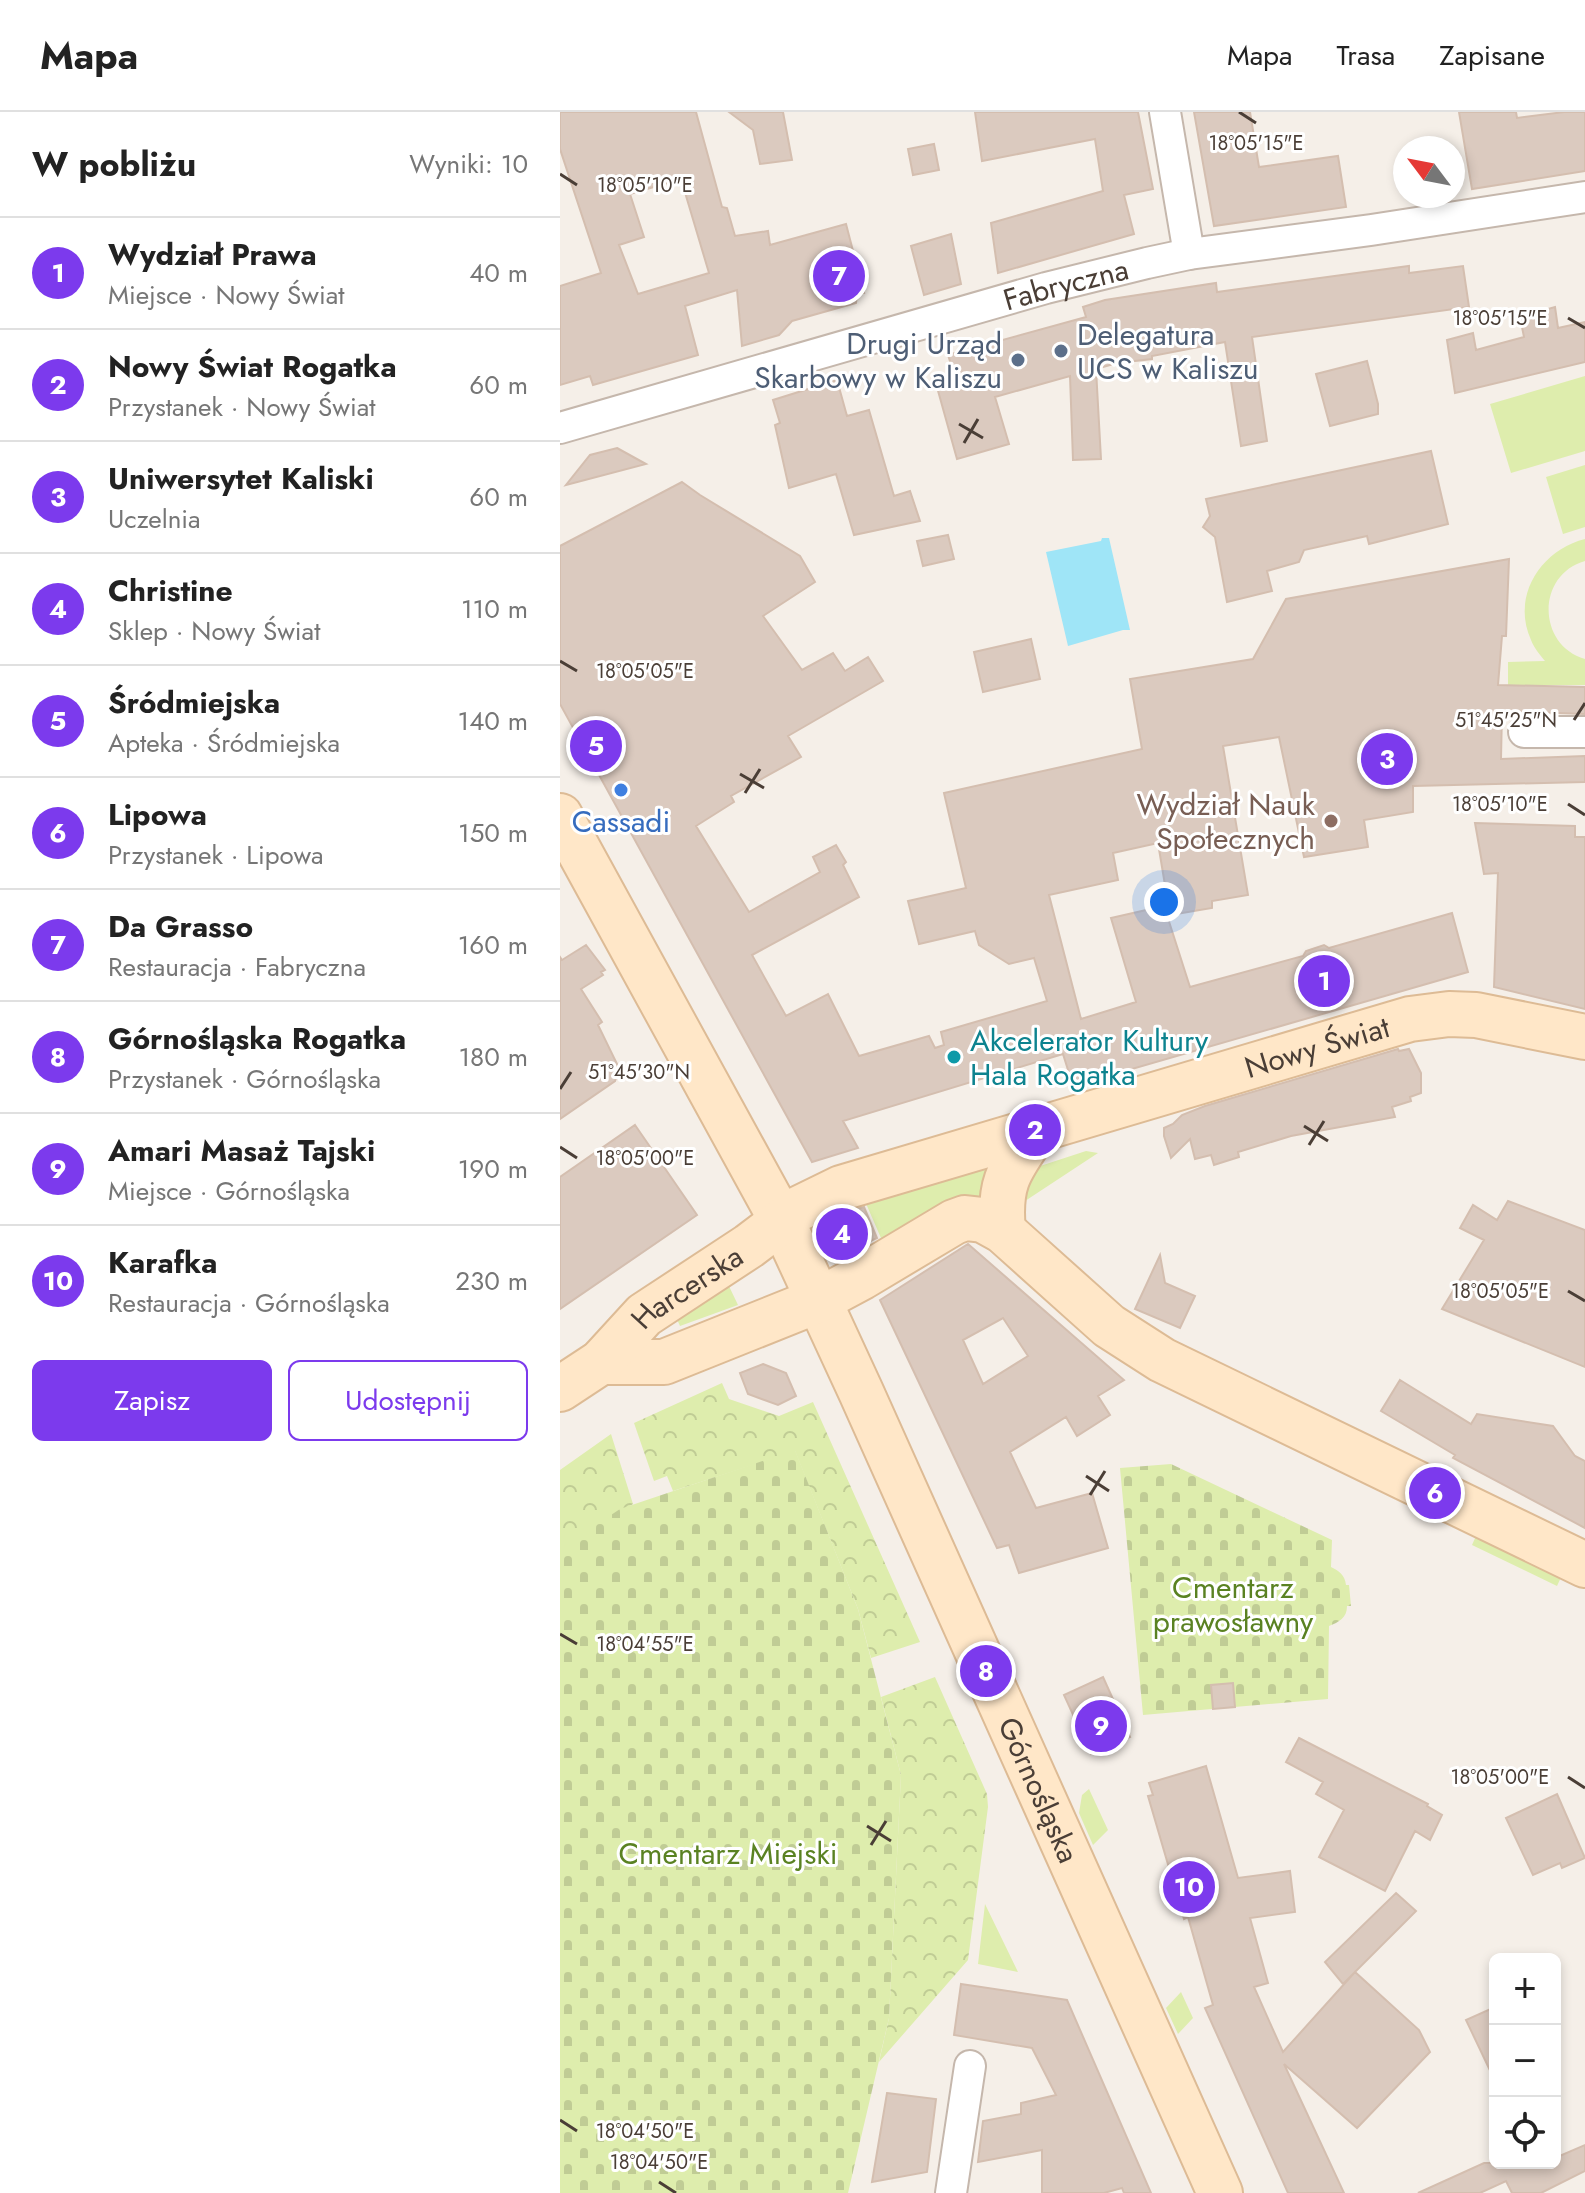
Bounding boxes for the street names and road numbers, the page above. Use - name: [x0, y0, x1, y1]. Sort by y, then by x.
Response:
- street label: Fabryczna: [998, 247, 1133, 321]
- street label: Nowy Świat: [1239, 1005, 1395, 1089]
- street label: Harcerska: [620, 1234, 751, 1338]
- street label: Górnośląska: [988, 1710, 1091, 1869]

